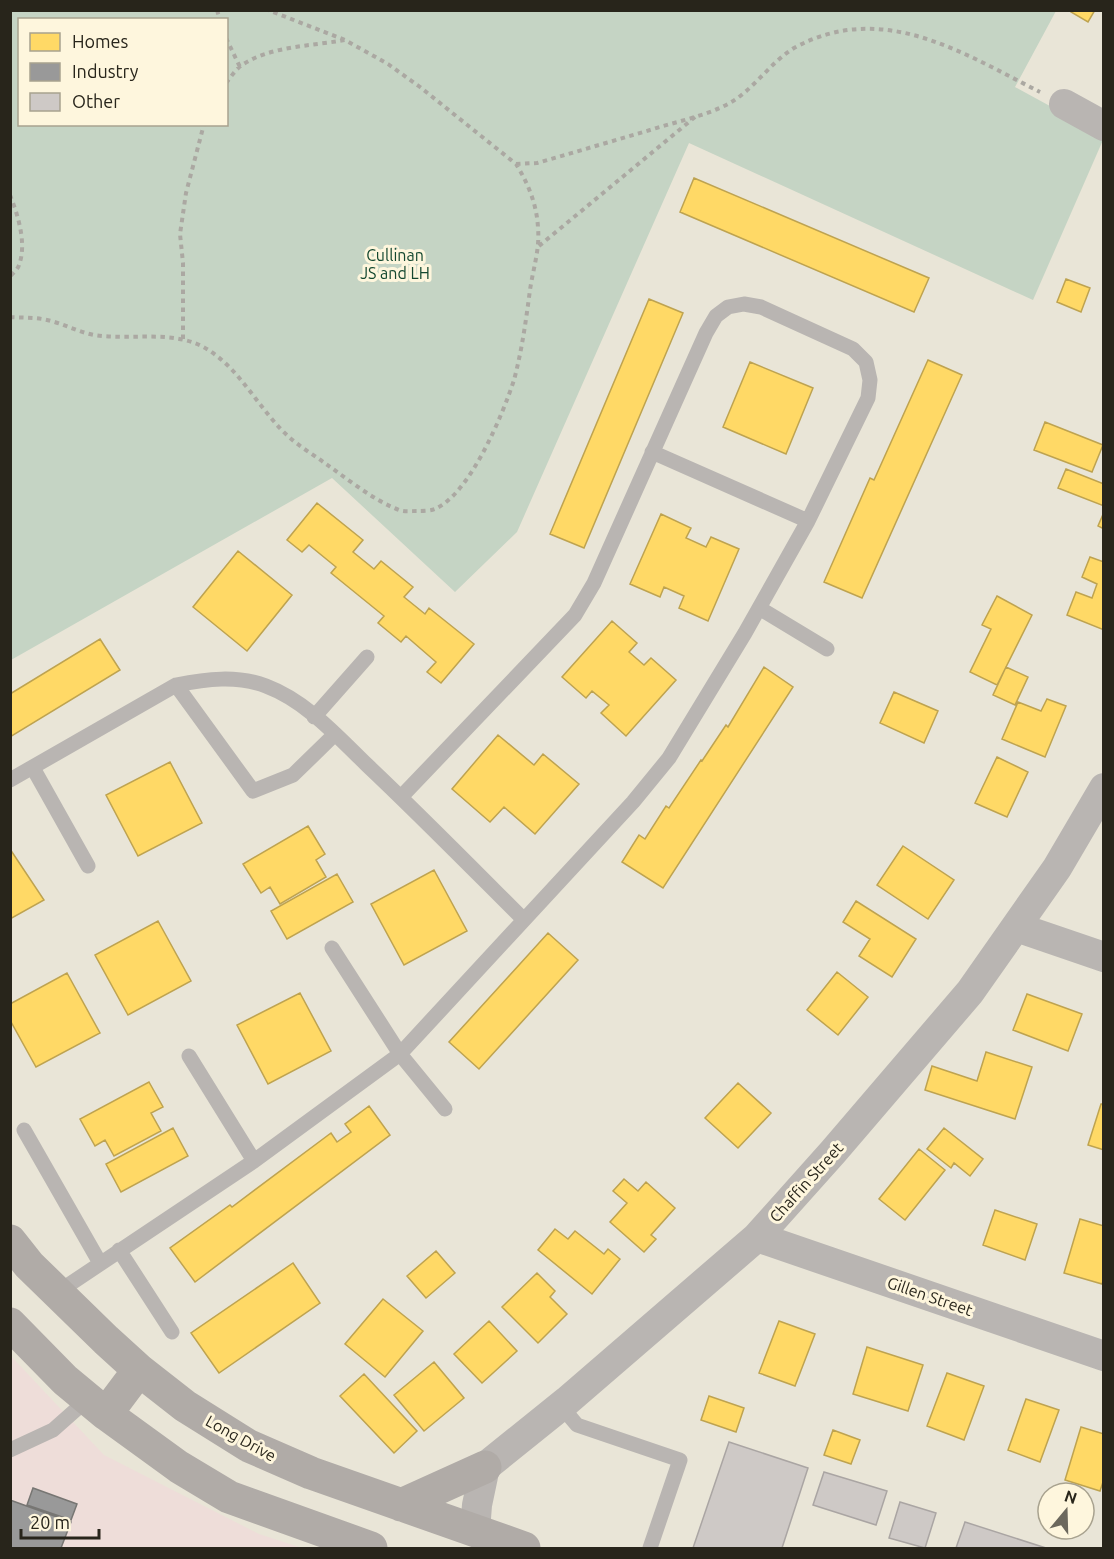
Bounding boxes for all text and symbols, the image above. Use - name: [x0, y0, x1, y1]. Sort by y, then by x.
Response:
- legend: [18, 18, 228, 126]
- text: Homes: [72, 31, 129, 51]
- text: Industry: [72, 61, 139, 81]
- text: Other: [72, 91, 120, 111]
- park label: Cullinan JS and LH: [360, 246, 430, 282]
- street label: Chaffin Street: [766, 1138, 847, 1225]
- street label: Gillen Street: [885, 1273, 976, 1319]
- street label: Long Drive: [203, 1411, 279, 1465]
- north arrow: [1036, 1481, 1096, 1541]
- text: N: [1062, 1486, 1079, 1507]
- scale bar: [21, 1502, 99, 1540]
- text: 20 m: [30, 1512, 70, 1532]

